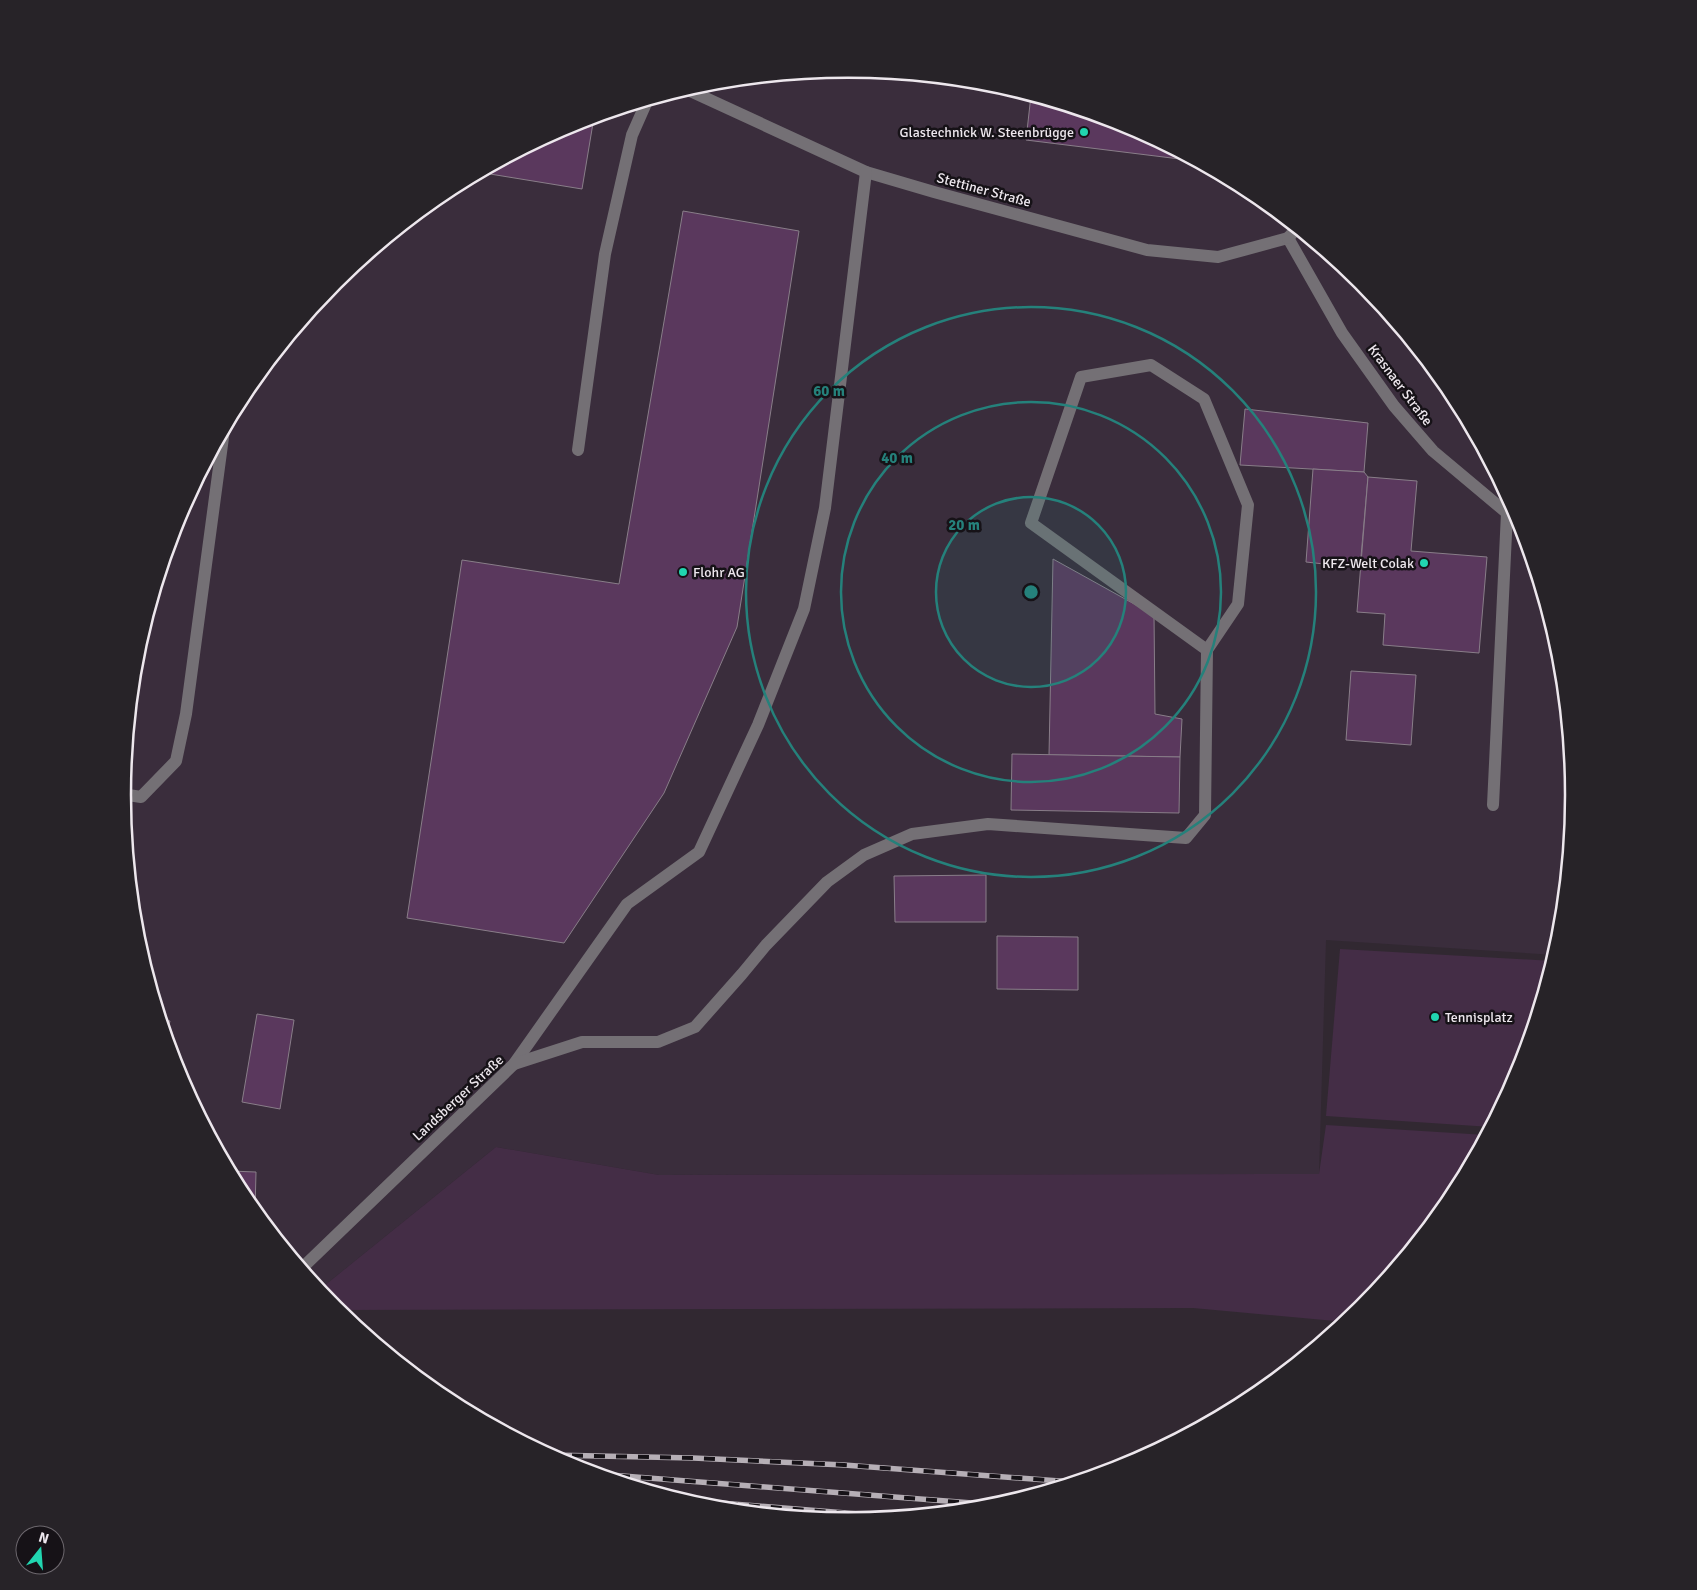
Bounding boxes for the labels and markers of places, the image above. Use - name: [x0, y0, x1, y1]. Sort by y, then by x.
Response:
- place label: Glastechnick W. Steenbrügge: [900, 124, 1074, 141]
- marker: Glastechnick W. Steenbrügge: [1078, 126, 1090, 138]
- place label: KFZ-Welt Colak: [1322, 555, 1414, 572]
- marker: KFZ-Welt Colak: [1418, 557, 1430, 569]
- place label: Flohr AG: [693, 564, 745, 581]
- marker: Flohr AG: [677, 566, 689, 578]
- centre of rings: [1022, 583, 1040, 601]
- place label: Tennisplatz: [1445, 1009, 1513, 1026]
- marker: Tennisplatz: [1429, 1011, 1441, 1023]

